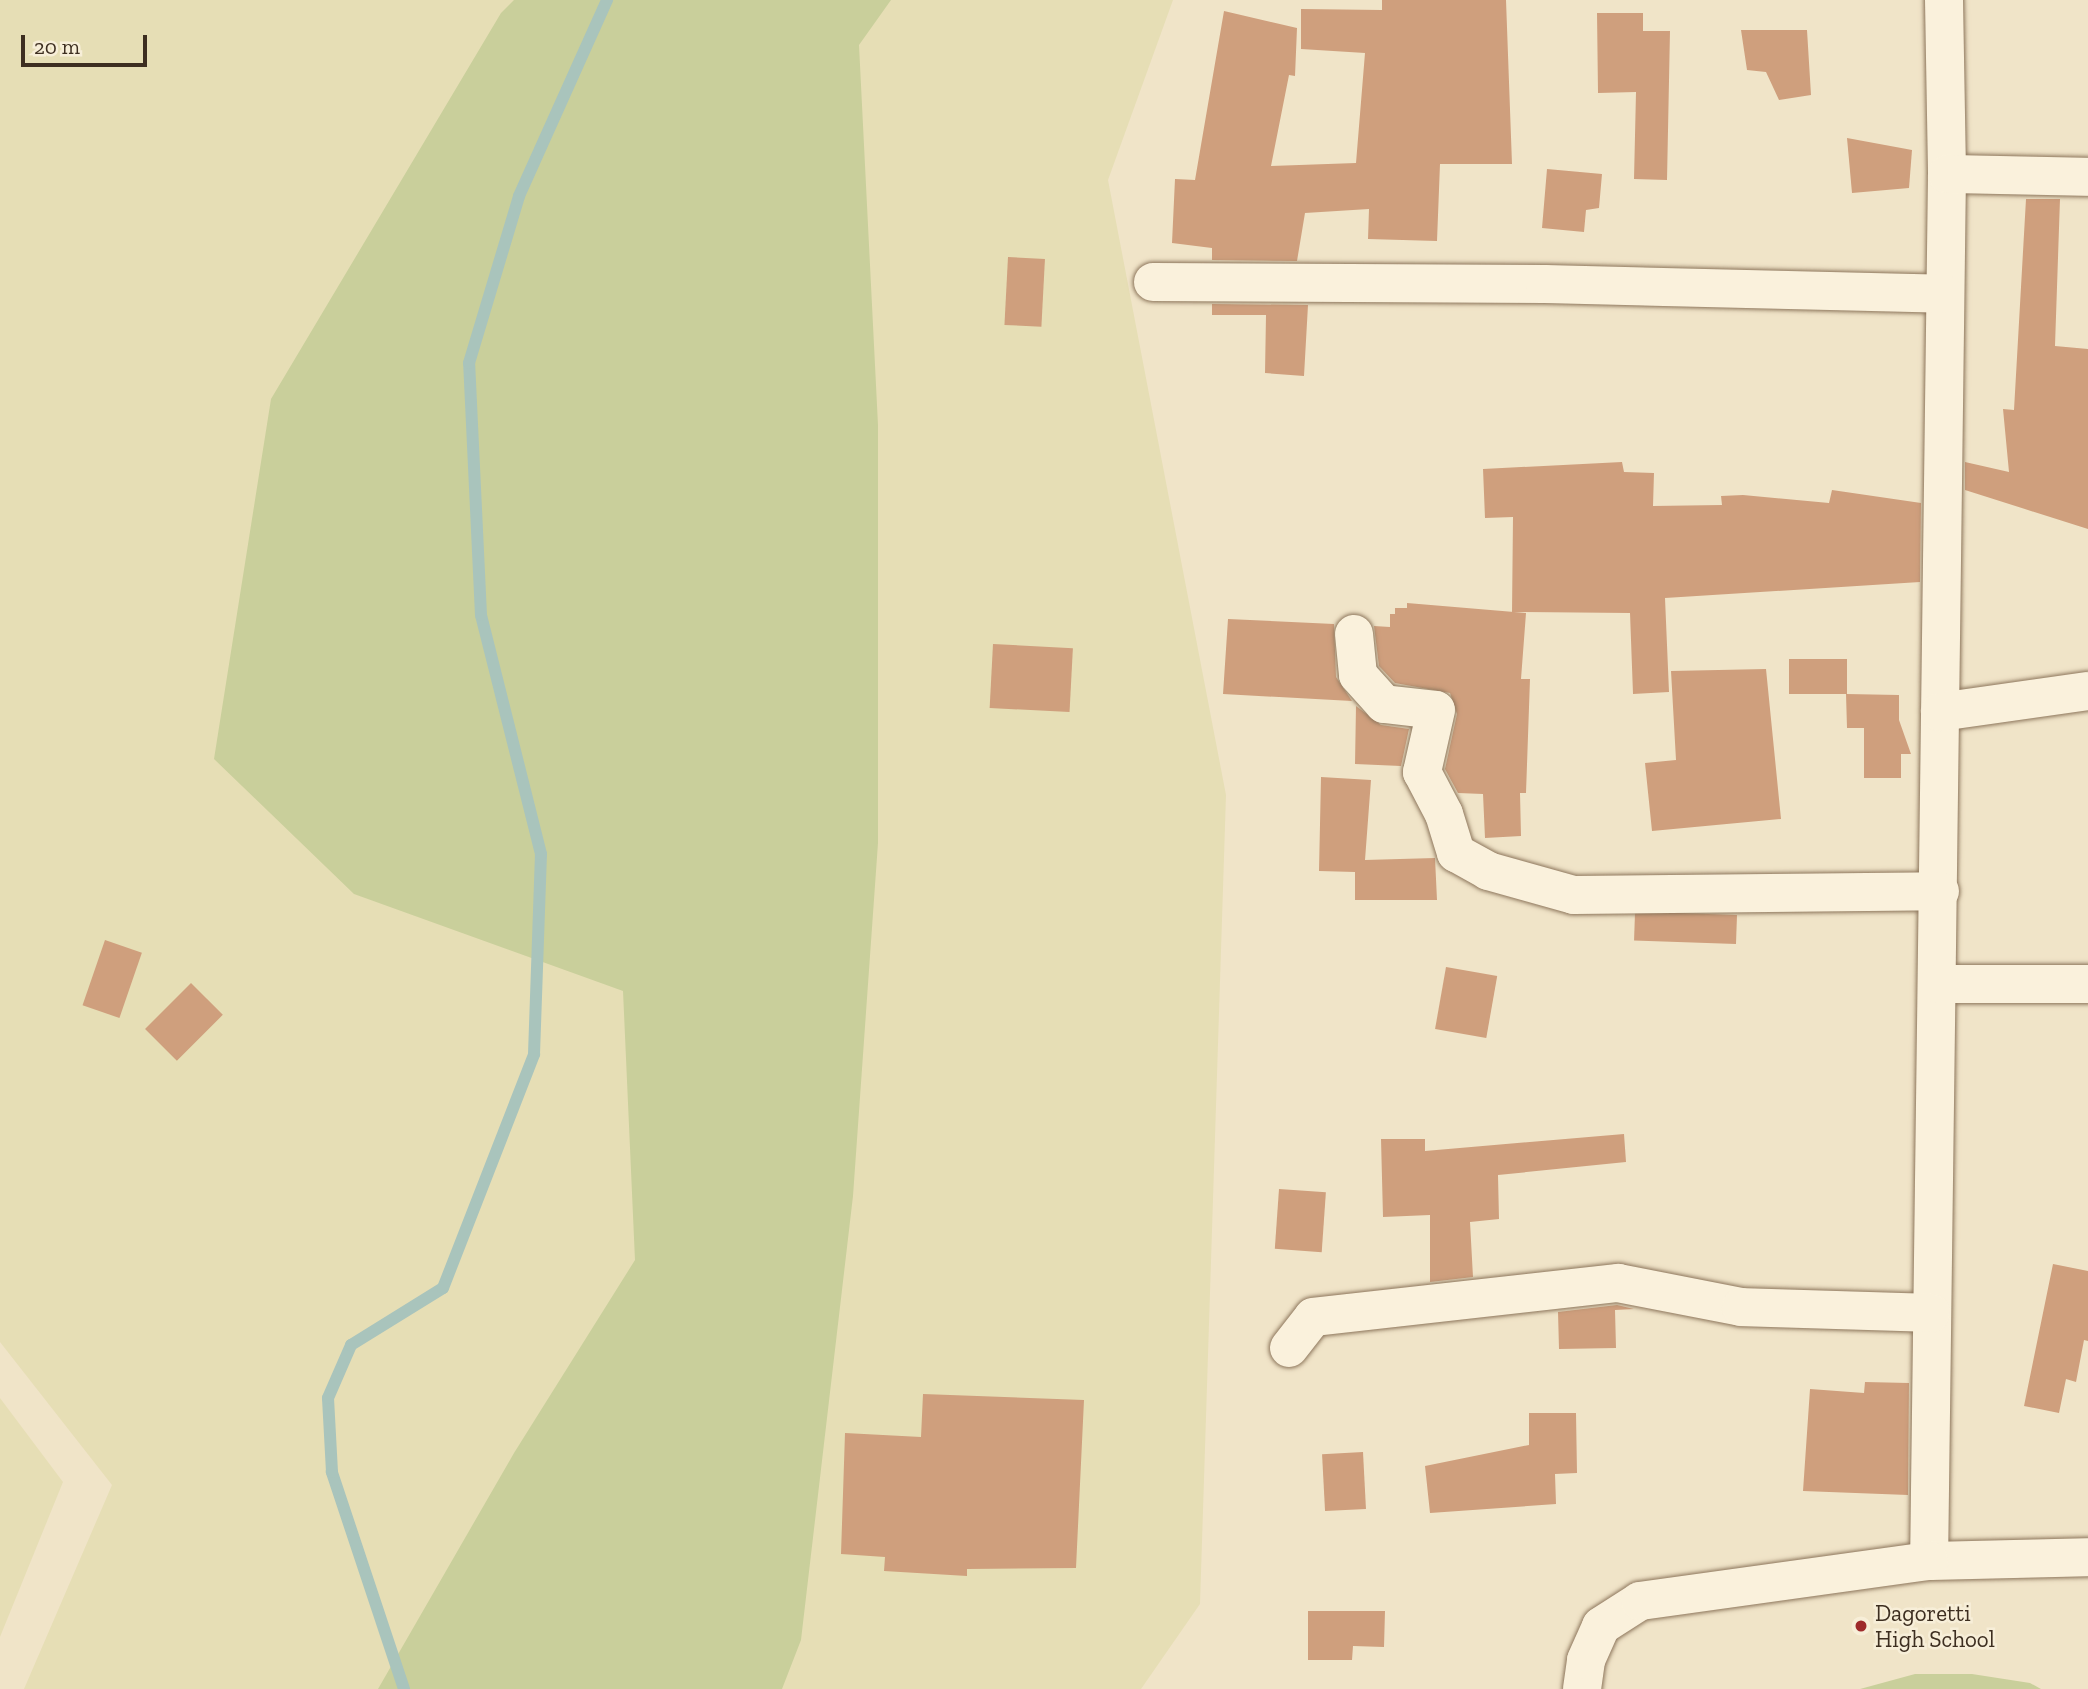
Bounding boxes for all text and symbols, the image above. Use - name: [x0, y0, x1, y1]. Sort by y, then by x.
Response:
- scale bar: [24, 21, 150, 65]
- text: 20 m: [34, 34, 80, 59]
- place label: Dagoretti High School: [1875, 1599, 1995, 1653]
- marker: Dagoretti High School: [1853, 1618, 1869, 1634]

